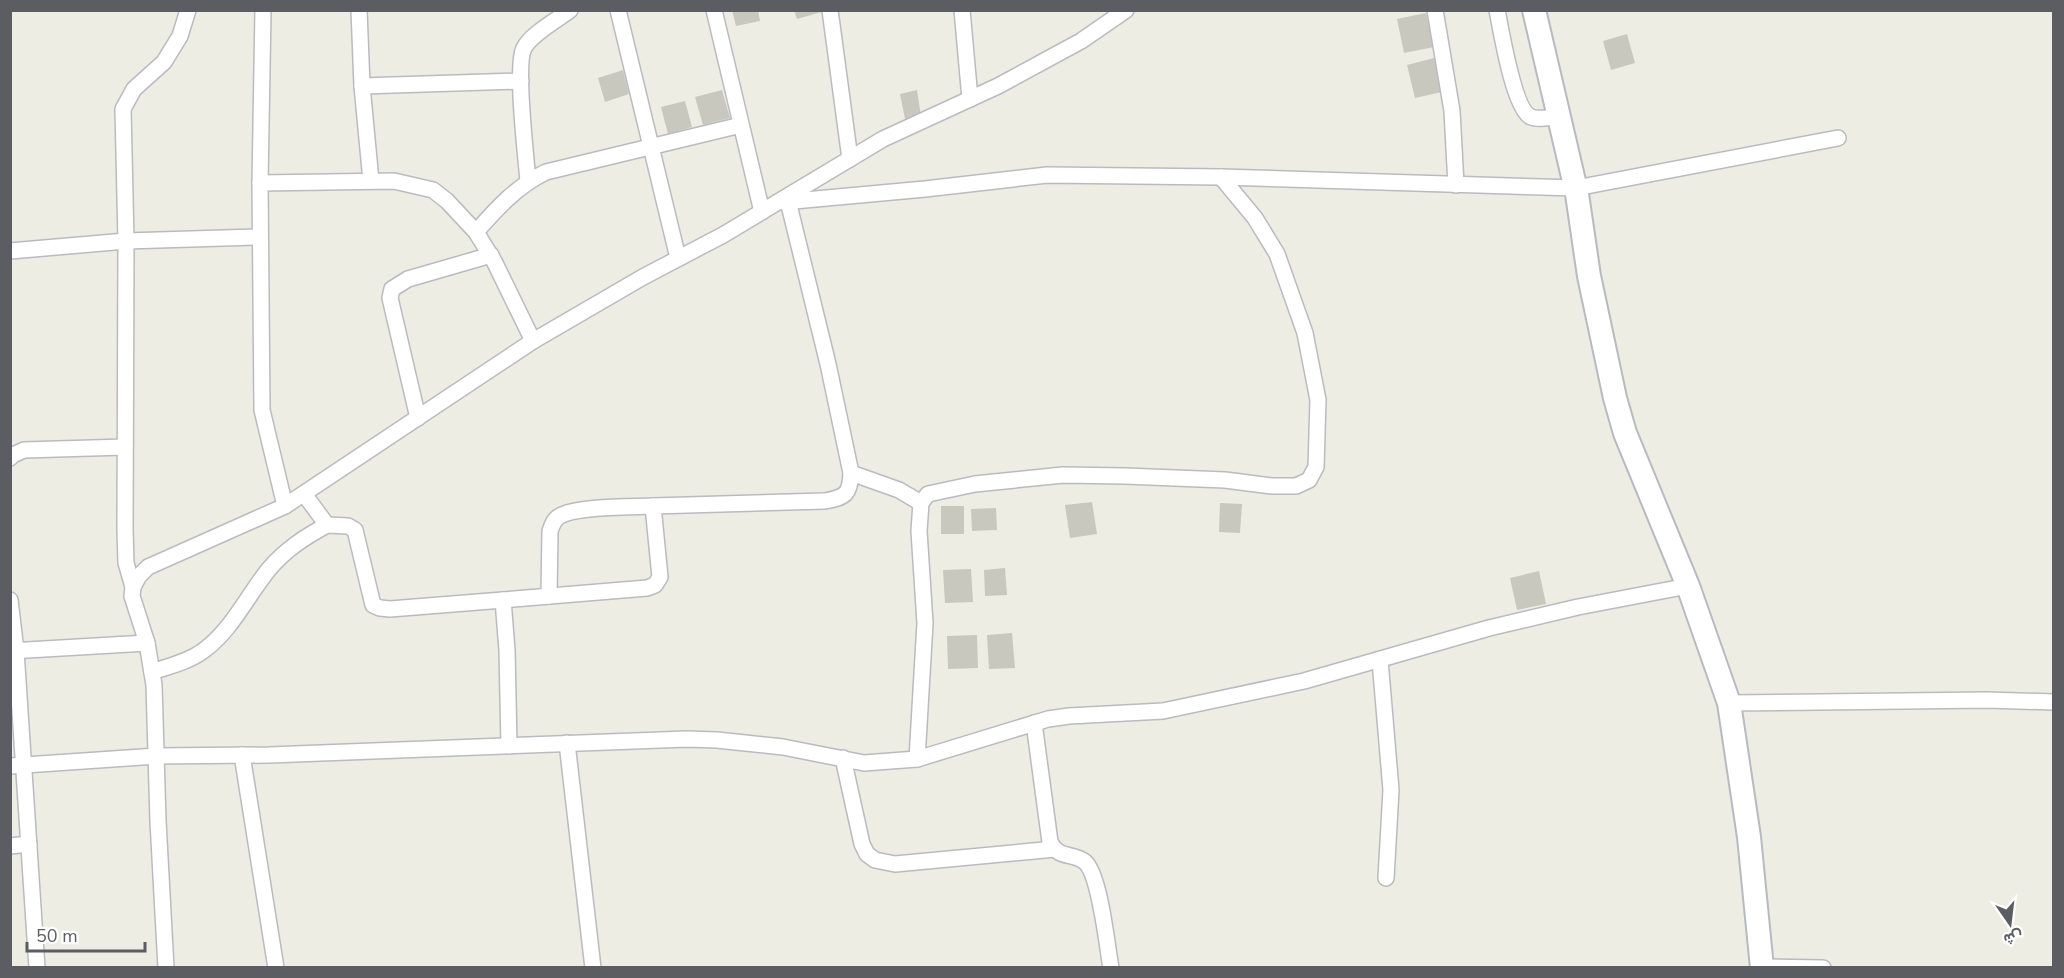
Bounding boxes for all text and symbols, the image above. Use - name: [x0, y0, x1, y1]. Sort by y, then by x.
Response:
- north arrow: [1980, 894, 2040, 954]
- scale bar: [27, 915, 146, 953]
- text: 50 m: [36, 924, 78, 948]
- text: ش: [2001, 925, 2025, 951]

